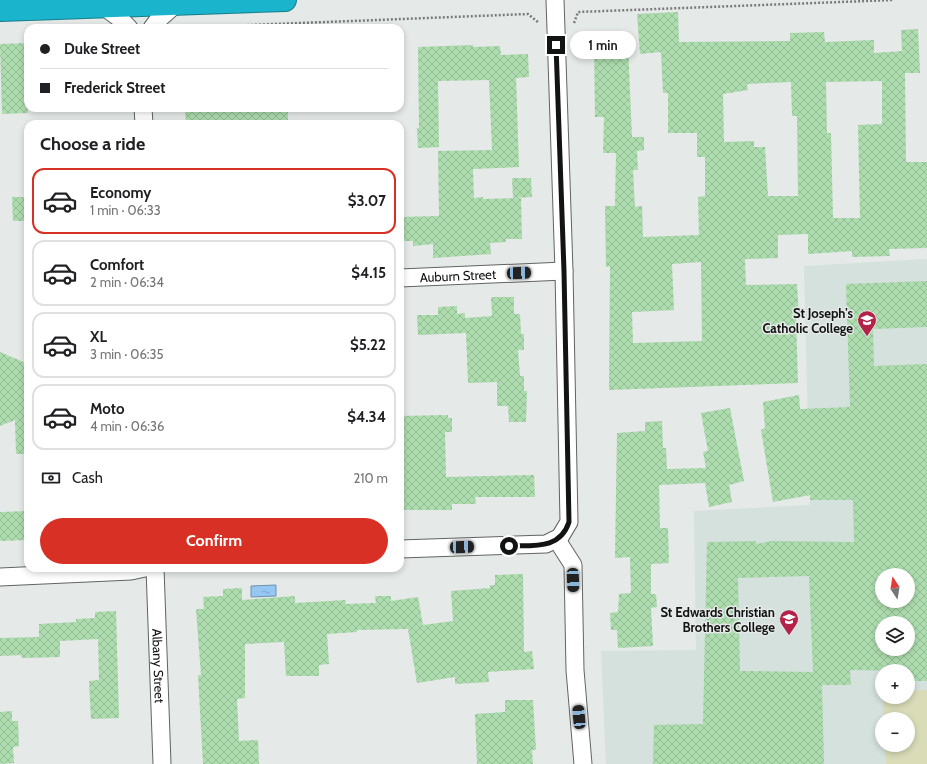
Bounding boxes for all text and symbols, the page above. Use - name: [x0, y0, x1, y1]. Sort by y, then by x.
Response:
- callout: 1 min: [570, 31, 636, 59]
- route end: [547, 36, 565, 54]
- text: 1 min: [588, 37, 618, 53]
- text: Duke Street: [64, 40, 140, 58]
- text: Frederick Street: [64, 79, 165, 97]
- text: Choose a ride: [40, 133, 145, 155]
- icon: car: [42, 183, 78, 219]
- text: Economy: [90, 184, 151, 202]
- text: $3.07: [348, 192, 386, 210]
- text: 1 min · 06:33: [90, 202, 161, 218]
- icon: car: [42, 255, 78, 291]
- text: Comfort: [90, 256, 144, 274]
- text: $4.15: [351, 264, 386, 282]
- street label: Auburn Street: [419, 266, 497, 285]
- car: [507, 267, 531, 279]
- text: 2 min · 06:34: [90, 274, 164, 290]
- place label: St Joseph's Catholic College: [762, 305, 853, 336]
- school or university icon: St Joseph's Catholic College: [856, 309, 878, 337]
- icon: car: [42, 327, 78, 363]
- text: XL: [90, 328, 107, 346]
- text: $5.22: [350, 336, 386, 354]
- text: 3 min · 06:35: [90, 346, 164, 362]
- icon: car: [42, 399, 78, 435]
- text: Moto: [90, 400, 124, 418]
- text: $4.34: [347, 408, 386, 426]
- text: 4 min · 06:36: [90, 418, 164, 434]
- icon: cash: [40, 467, 62, 489]
- text: Cash: [72, 469, 103, 487]
- text: 210 m: [354, 470, 388, 486]
- button: Confirm: [40, 518, 388, 564]
- route start: [500, 537, 518, 555]
- car: [450, 541, 474, 553]
- car: [567, 568, 579, 592]
- north arrow: [875, 568, 915, 608]
- map controls: [875, 568, 915, 752]
- place label: St Edwards Christian Brothers College: [660, 604, 775, 635]
- school or university icon: St Edwards Christian Brothers College: [778, 608, 800, 636]
- button: layers: [875, 616, 915, 656]
- street label: Albany Street: [149, 628, 168, 704]
- button: +: [875, 664, 915, 704]
- car: [572, 705, 586, 729]
- button: −: [875, 712, 915, 752]

